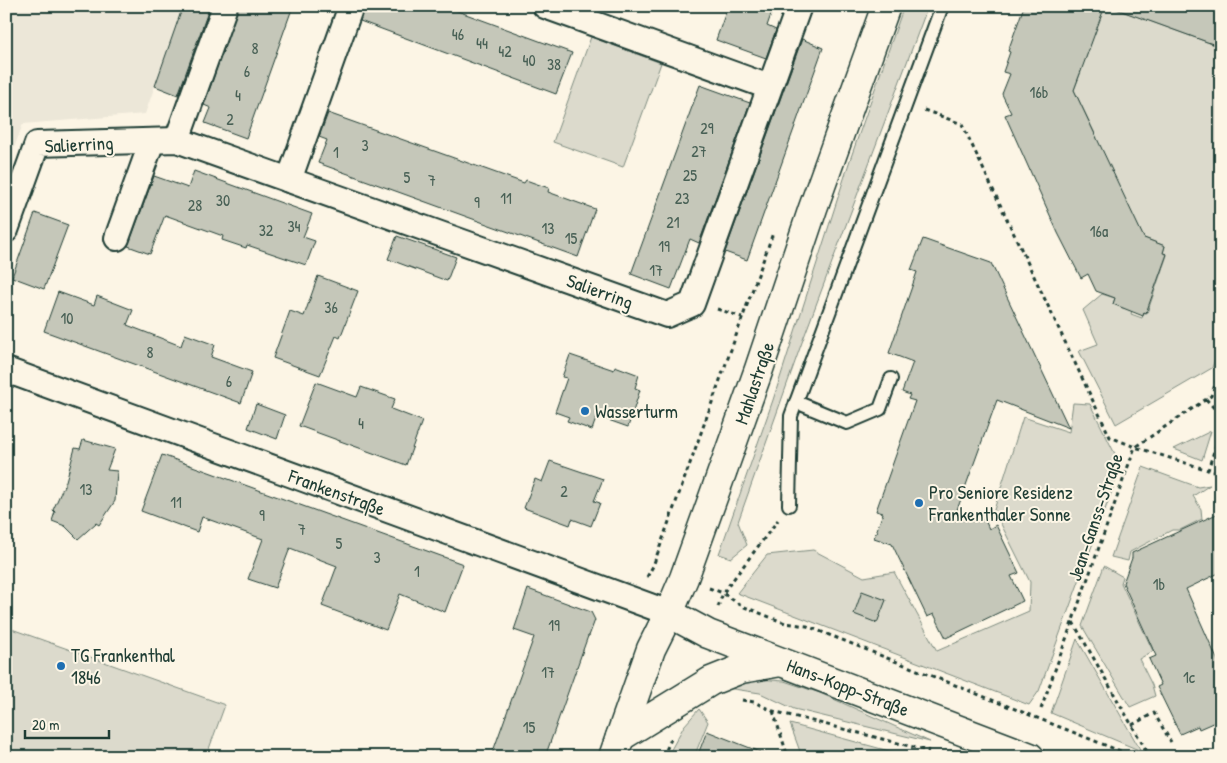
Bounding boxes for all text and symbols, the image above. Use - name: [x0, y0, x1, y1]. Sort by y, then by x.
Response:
- house number: 46: [452, 23, 464, 45]
- house number: 44: [476, 32, 488, 54]
- house number: 8: [252, 37, 259, 59]
- house number: 42: [498, 40, 512, 62]
- house number: 40: [522, 49, 536, 71]
- house number: 38: [547, 53, 561, 75]
- house number: 6: [244, 60, 250, 82]
- house number: 16b: [1030, 81, 1048, 103]
- house number: 4: [235, 84, 241, 106]
- house number: 2: [226, 108, 234, 130]
- house number: 29: [700, 117, 714, 139]
- street label: Salierring: [44, 129, 114, 159]
- house number: 3: [361, 134, 369, 156]
- house number: 27: [691, 140, 707, 162]
- house number: 1: [333, 141, 339, 163]
- house number: 25: [683, 164, 697, 186]
- house number: 5: [404, 166, 411, 188]
- house number: 7: [428, 169, 436, 191]
- house number: 11: [500, 187, 512, 209]
- house number: 23: [675, 187, 689, 209]
- house number: 30: [216, 189, 230, 211]
- house number: 9: [474, 191, 480, 213]
- house number: 28: [188, 194, 202, 216]
- house number: 21: [666, 211, 680, 233]
- house number: 34: [287, 215, 301, 237]
- house number: 13: [542, 217, 554, 239]
- house number: 32: [259, 219, 274, 241]
- house number: 16a: [1090, 220, 1108, 242]
- house number: 15: [565, 227, 578, 249]
- house number: 19: [658, 235, 670, 257]
- house number: 17: [649, 259, 663, 281]
- street label: Salierring: [563, 267, 637, 315]
- house number: 36: [324, 296, 338, 318]
- house number: 10: [61, 307, 73, 329]
- street label: Mahlastraße: [728, 338, 780, 428]
- house number: 8: [147, 341, 154, 363]
- house number: 6: [226, 370, 232, 392]
- place label: Wasserturm: [595, 398, 678, 424]
- marker: Wasserturm: [579, 405, 591, 417]
- house number: 4: [358, 412, 364, 434]
- street label: Jean-Ganss-Straße: [1061, 449, 1129, 584]
- street label: Frankenstraße: [284, 462, 389, 522]
- house number: 13: [80, 478, 92, 500]
- place label: Pro Seniore Residenz Frankenthaler Sonne: [928, 479, 1073, 527]
- house number: 2: [560, 480, 568, 502]
- house number: 11: [170, 491, 182, 513]
- marker: Pro Seniore Residenz Frankenthaler Sonne: [913, 497, 925, 509]
- house number: 9: [259, 504, 265, 526]
- house number: 7: [298, 518, 306, 540]
- house number: 5: [336, 532, 343, 554]
- house number: 3: [373, 546, 381, 568]
- house number: 1: [414, 560, 420, 582]
- house number: 1b: [1153, 573, 1165, 595]
- house number: 19: [548, 614, 560, 636]
- place label: TG Frankenthal 1846: [71, 642, 176, 690]
- street label: Hans-Kopp-Straße: [783, 652, 913, 722]
- marker: TG Frankenthal 1846: [55, 660, 67, 672]
- house number: 17: [541, 661, 555, 683]
- house number: 1c: [1183, 666, 1196, 688]
- scale bar: [25, 708, 109, 740]
- text: 20 m: [32, 714, 59, 735]
- house number: 15: [523, 716, 536, 738]

